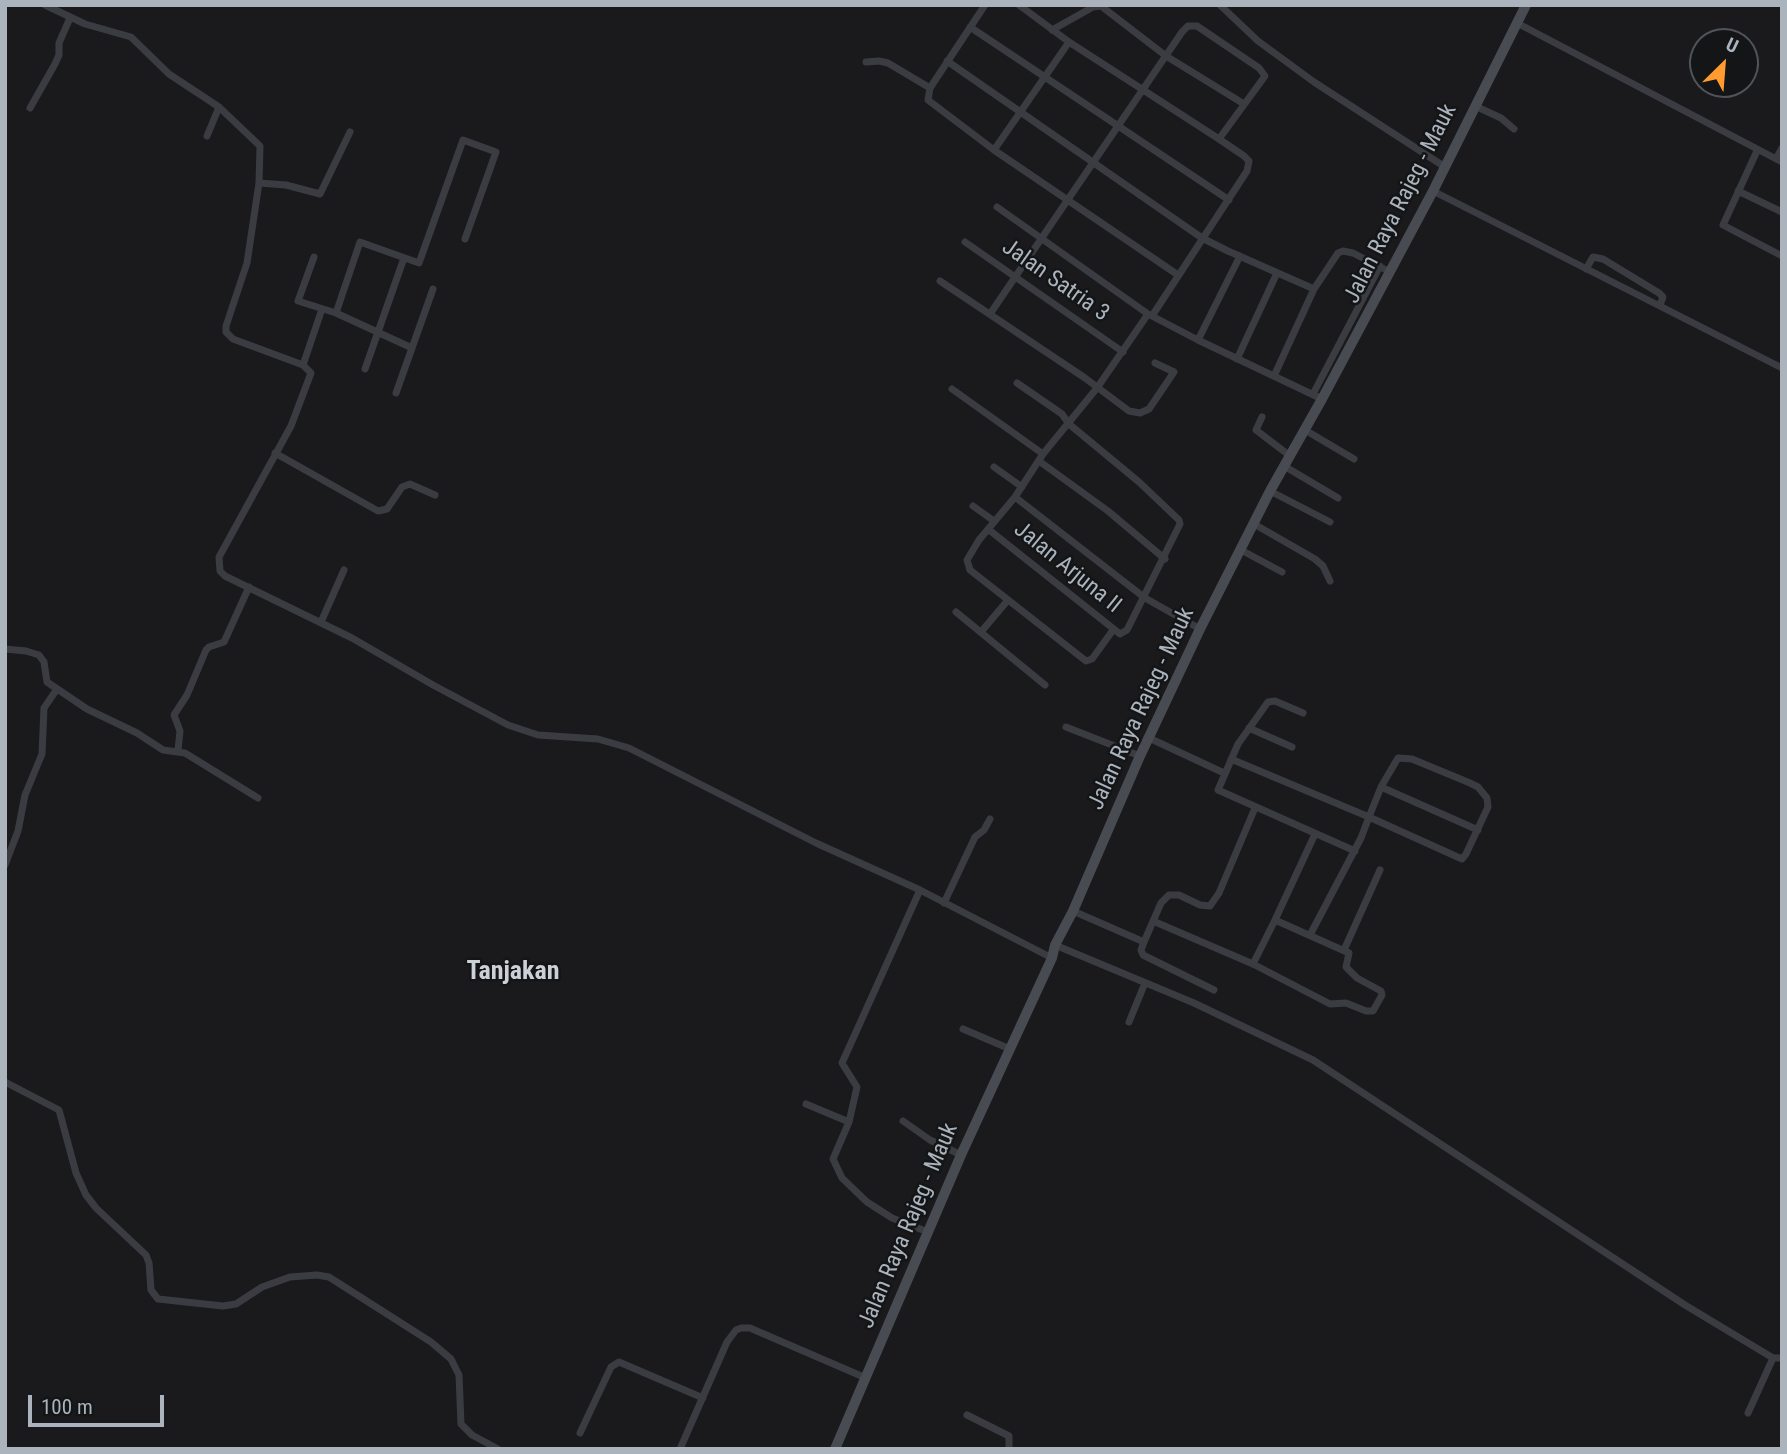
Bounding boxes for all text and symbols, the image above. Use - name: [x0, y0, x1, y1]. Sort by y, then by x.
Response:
- north arrow: [1689, 28, 1759, 98]
- text: U: [1722, 33, 1742, 58]
- street label: Jalan Raya Rajeg - Mauk: [1339, 100, 1463, 308]
- street label: Jalan Satria 3: [996, 234, 1114, 328]
- street label: Jalan Arjuna II: [1008, 516, 1126, 620]
- street label: Jalan Raya Rajeg - Mauk: [1083, 603, 1201, 815]
- district label: Tanjakan: [466, 956, 560, 988]
- street label: Jalan Raya Rajeg - Mauk: [853, 1119, 965, 1333]
- scale bar: [32, 1380, 168, 1424]
- text: 100 m: [41, 1395, 93, 1419]

